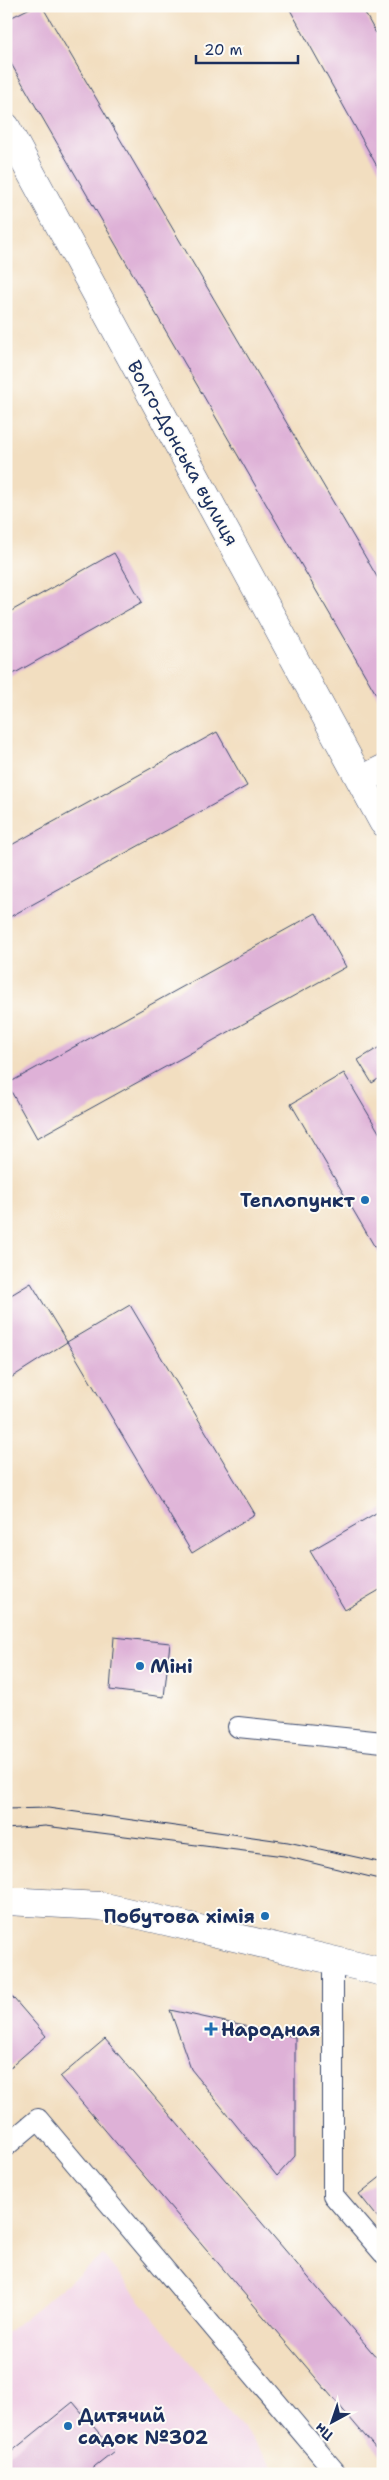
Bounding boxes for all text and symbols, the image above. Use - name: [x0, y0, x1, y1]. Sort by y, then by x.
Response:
- scale bar: [196, 32, 299, 64]
- text: 20 m: [204, 40, 243, 60]
- street label: Волго-Донська вулиця: [121, 356, 245, 550]
- place label: Теплопункт: [240, 1188, 356, 1213]
- marker: Теплопункт: [359, 1194, 371, 1206]
- place label: Міні: [150, 1654, 193, 1679]
- marker: Міні: [134, 1660, 146, 1672]
- place label: Побутова хімія: [103, 1904, 255, 1929]
- marker: Побутова хімія: [259, 1910, 271, 1922]
- place label: Народная: [221, 2017, 321, 2042]
- marker: Народная: [205, 2023, 217, 2035]
- north arrow: [306, 2398, 356, 2448]
- place label: Дитячий садок №302: [78, 2403, 208, 2450]
- text: Пн: [311, 2419, 337, 2445]
- marker: Дитячий садок №302: [62, 2420, 74, 2432]

